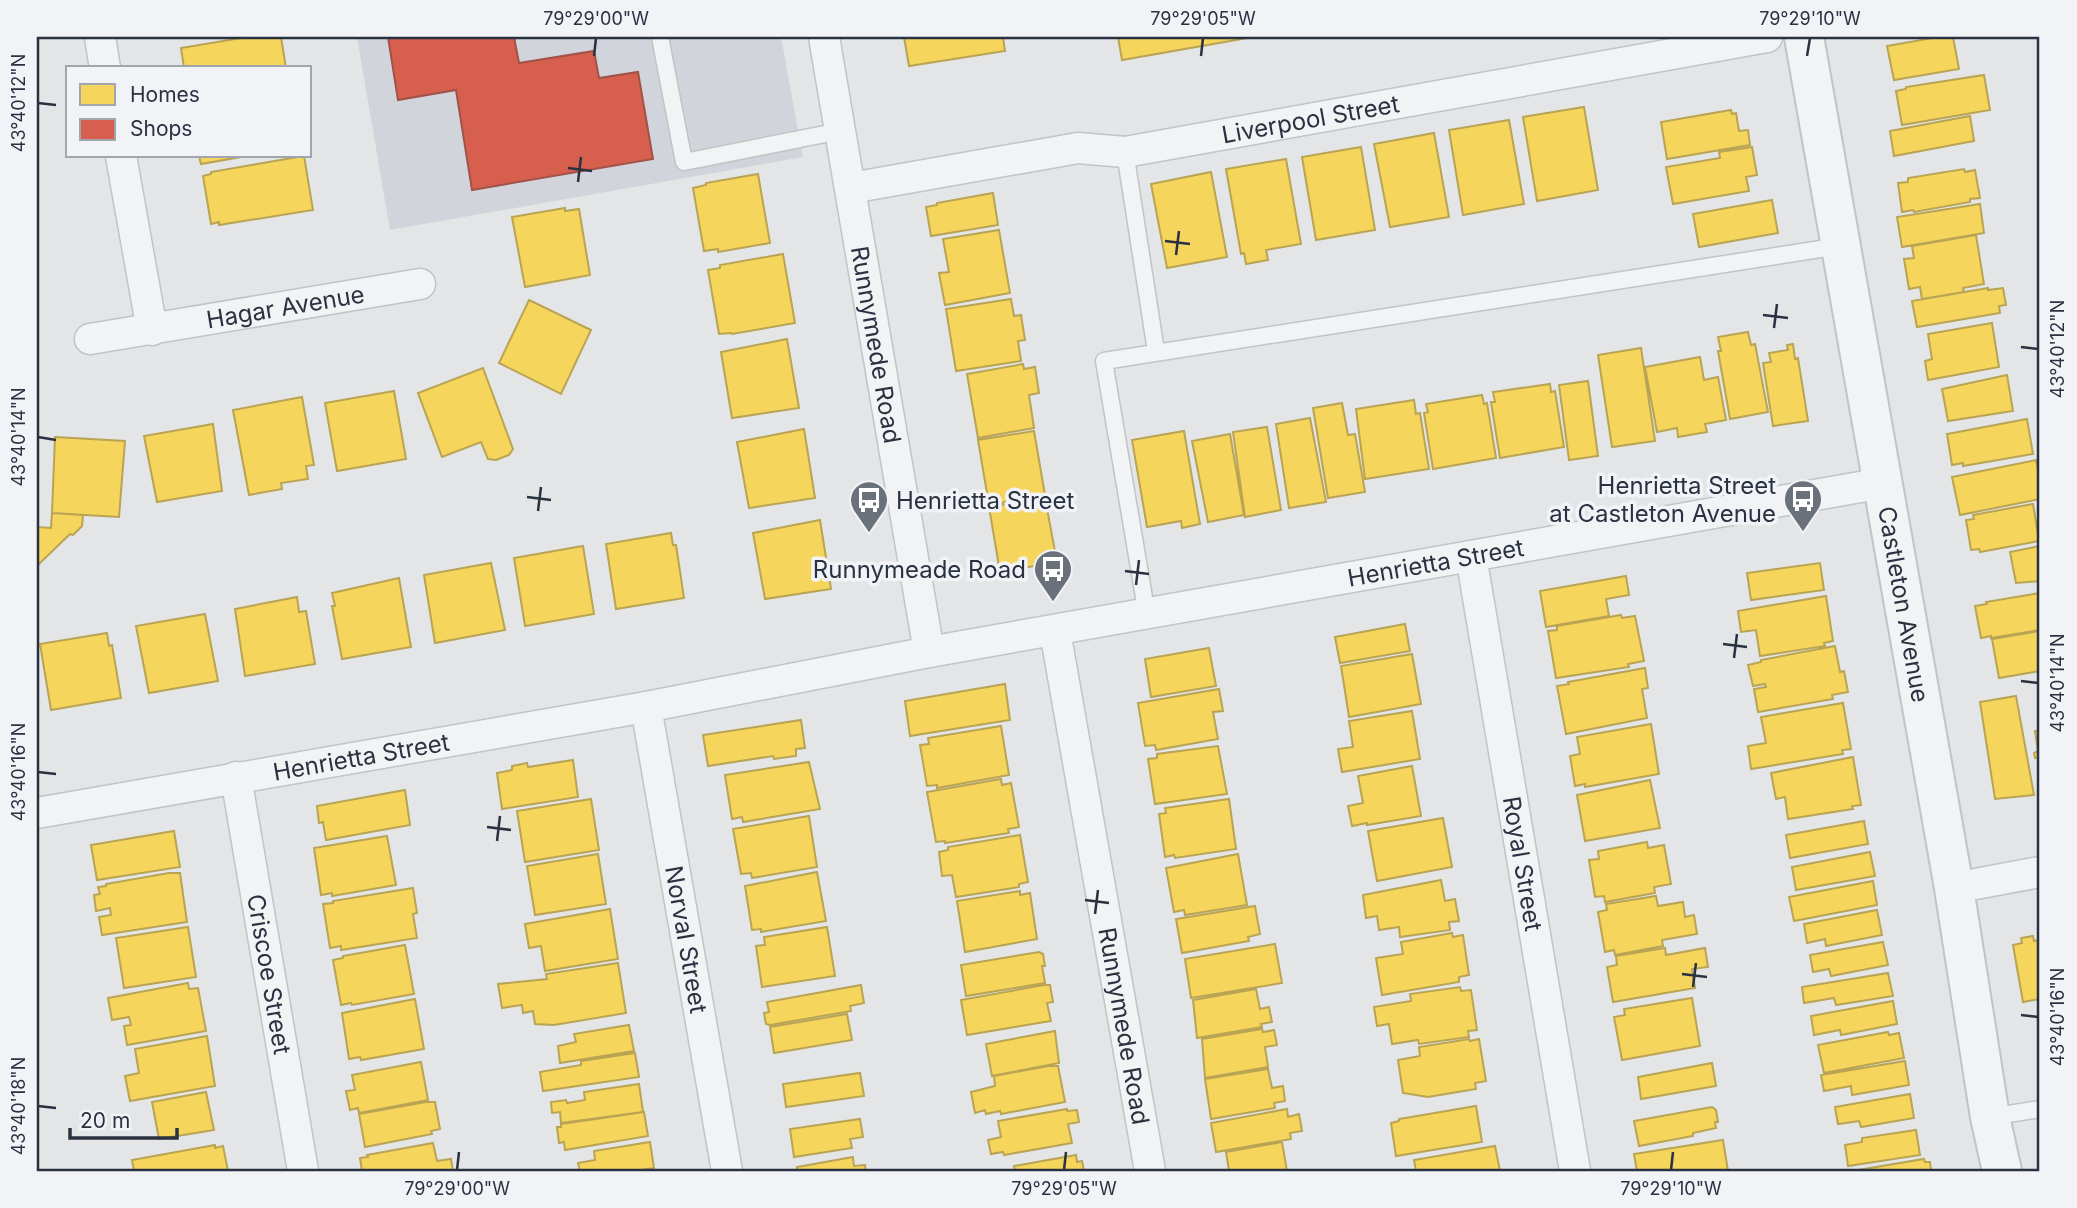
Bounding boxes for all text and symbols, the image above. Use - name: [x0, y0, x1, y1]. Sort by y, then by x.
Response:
- text: 79°29'00"W: [543, 8, 649, 29]
- text: 79°29'05"W: [1150, 8, 1256, 29]
- text: 79°29'10"W: [1759, 8, 1861, 29]
- text: 43°40'12"N: [8, 54, 29, 152]
- legend: [66, 66, 312, 158]
- text: Homes: [130, 82, 200, 107]
- street label: Liverpool Street: [1219, 89, 1401, 149]
- text: Shops: [130, 116, 192, 141]
- street label: Runnymede Road: [845, 244, 908, 445]
- street label: Hagar Avenue: [204, 279, 366, 334]
- text: 43°40'12"N: [2047, 300, 2068, 398]
- text: 43°40'14"N: [8, 387, 29, 487]
- place label: Henrietta Street at Castleton Avenue: [1549, 471, 1776, 528]
- bus stop icon: Henrietta Street at Castleton Avenue: [1782, 478, 1824, 533]
- bus stop icon: Henrietta Street: [848, 479, 890, 534]
- place label: Henrietta Street: [896, 486, 1075, 515]
- street label: Castleton Avenue: [1872, 504, 1936, 705]
- street label: Henrietta Street: [1345, 532, 1526, 592]
- bus stop icon: Runnymeade Road: [1032, 548, 1074, 603]
- place label: Runnymeade Road: [813, 555, 1026, 584]
- text: 43°40'14"N: [2047, 633, 2068, 733]
- text: 43°40'16"N: [8, 723, 29, 821]
- street label: Henrietta Street: [271, 727, 452, 786]
- street label: Royal Street: [1497, 794, 1549, 933]
- street label: Norval Street: [659, 864, 714, 1016]
- street label: Criscoe Street: [242, 892, 297, 1057]
- street label: Runnymede Road: [1093, 925, 1156, 1127]
- text: 43°40'16"N: [2047, 968, 2068, 1066]
- text: 43°40'18"N: [8, 1057, 29, 1155]
- scale bar: [70, 1096, 177, 1140]
- text: 20 m: [80, 1108, 130, 1133]
- text: 79°29'00"W: [404, 1178, 510, 1199]
- text: 79°29'05"W: [1011, 1178, 1117, 1199]
- text: 79°29'10"W: [1620, 1178, 1722, 1199]

